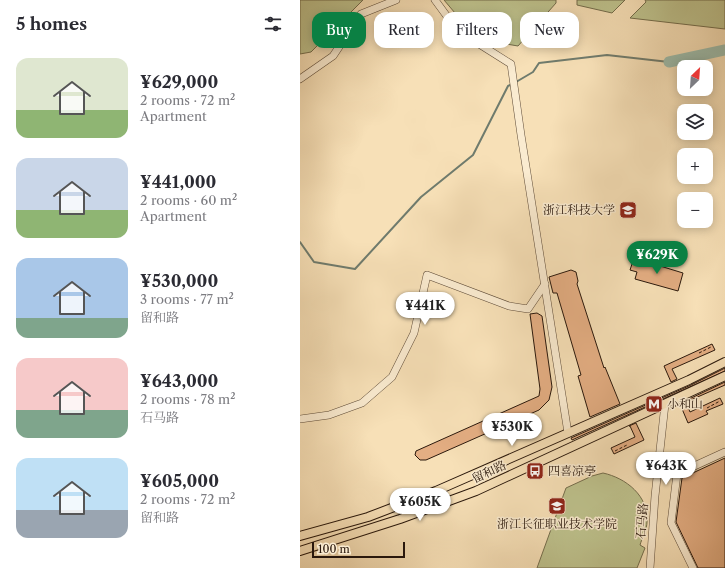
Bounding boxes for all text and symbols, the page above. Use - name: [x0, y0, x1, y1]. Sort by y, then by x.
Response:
- chip: Buy: [312, 12, 366, 48]
- chip: Rent: [374, 12, 434, 48]
- chip: Filters: [442, 12, 512, 48]
- chip: New: [520, 12, 579, 48]
- icon: filters: [262, 13, 284, 35]
- text: 5 homes: [16, 14, 87, 34]
- north arrow: [677, 60, 713, 96]
- map controls: [677, 60, 713, 228]
- text: ¥629,000: [140, 72, 218, 92]
- icon: home: [48, 74, 96, 122]
- text: 2 rooms · 72 m²: [140, 92, 235, 108]
- button: layers: [677, 104, 713, 140]
- text: Apartment: [140, 108, 207, 124]
- button: +: [677, 148, 713, 184]
- text: ¥441,000: [140, 172, 216, 192]
- icon: home: [48, 174, 96, 222]
- text: 2 rooms · 60 m²: [140, 192, 237, 208]
- button: −: [677, 192, 713, 228]
- school or university icon: 浙江科技大学: [618, 200, 638, 220]
- place label: 浙江科技大学: [543, 202, 615, 217]
- text: Apartment: [140, 208, 207, 224]
- pin: ¥629K: [629, 241, 685, 275]
- text: ¥629K: [636, 246, 678, 262]
- text: ¥530,000: [140, 271, 218, 291]
- icon: home: [48, 274, 96, 322]
- text: 3 rooms · 77 m²: [140, 291, 234, 307]
- pin: ¥441K: [397, 292, 453, 326]
- text: ¥441K: [405, 297, 445, 313]
- text: 留和路: [140, 309, 179, 325]
- text: ¥643,000: [140, 371, 218, 391]
- icon: home: [48, 374, 96, 422]
- text: 2 rooms · 78 m²: [140, 391, 236, 407]
- metro station icon: 小和山: [644, 394, 664, 414]
- place label: 小和山: [667, 396, 703, 411]
- text: 石马路: [140, 409, 179, 425]
- pin: ¥530K: [484, 413, 540, 447]
- text: ¥530K: [491, 418, 533, 434]
- pin: ¥643K: [638, 452, 694, 486]
- street label: 留和路: [469, 457, 508, 486]
- text: ¥643K: [645, 457, 687, 473]
- bus stop icon: 四喜凉亭: [525, 461, 545, 481]
- place label: 四喜凉亭: [548, 463, 596, 478]
- text: ¥605,000: [140, 471, 219, 491]
- icon: home: [48, 474, 96, 522]
- pin: ¥605K: [392, 488, 448, 522]
- text: 2 rooms · 72 m²: [140, 491, 235, 507]
- text: ¥605K: [399, 493, 441, 509]
- school or university icon: 浙江长征职业技术学院: [547, 496, 567, 516]
- street label: 石马路: [632, 502, 651, 540]
- text: 留和路: [140, 509, 179, 525]
- place label: 浙江长征职业技术学院: [497, 516, 617, 531]
- scale bar: [312, 540, 405, 559]
- text: 100 m: [318, 542, 350, 556]

